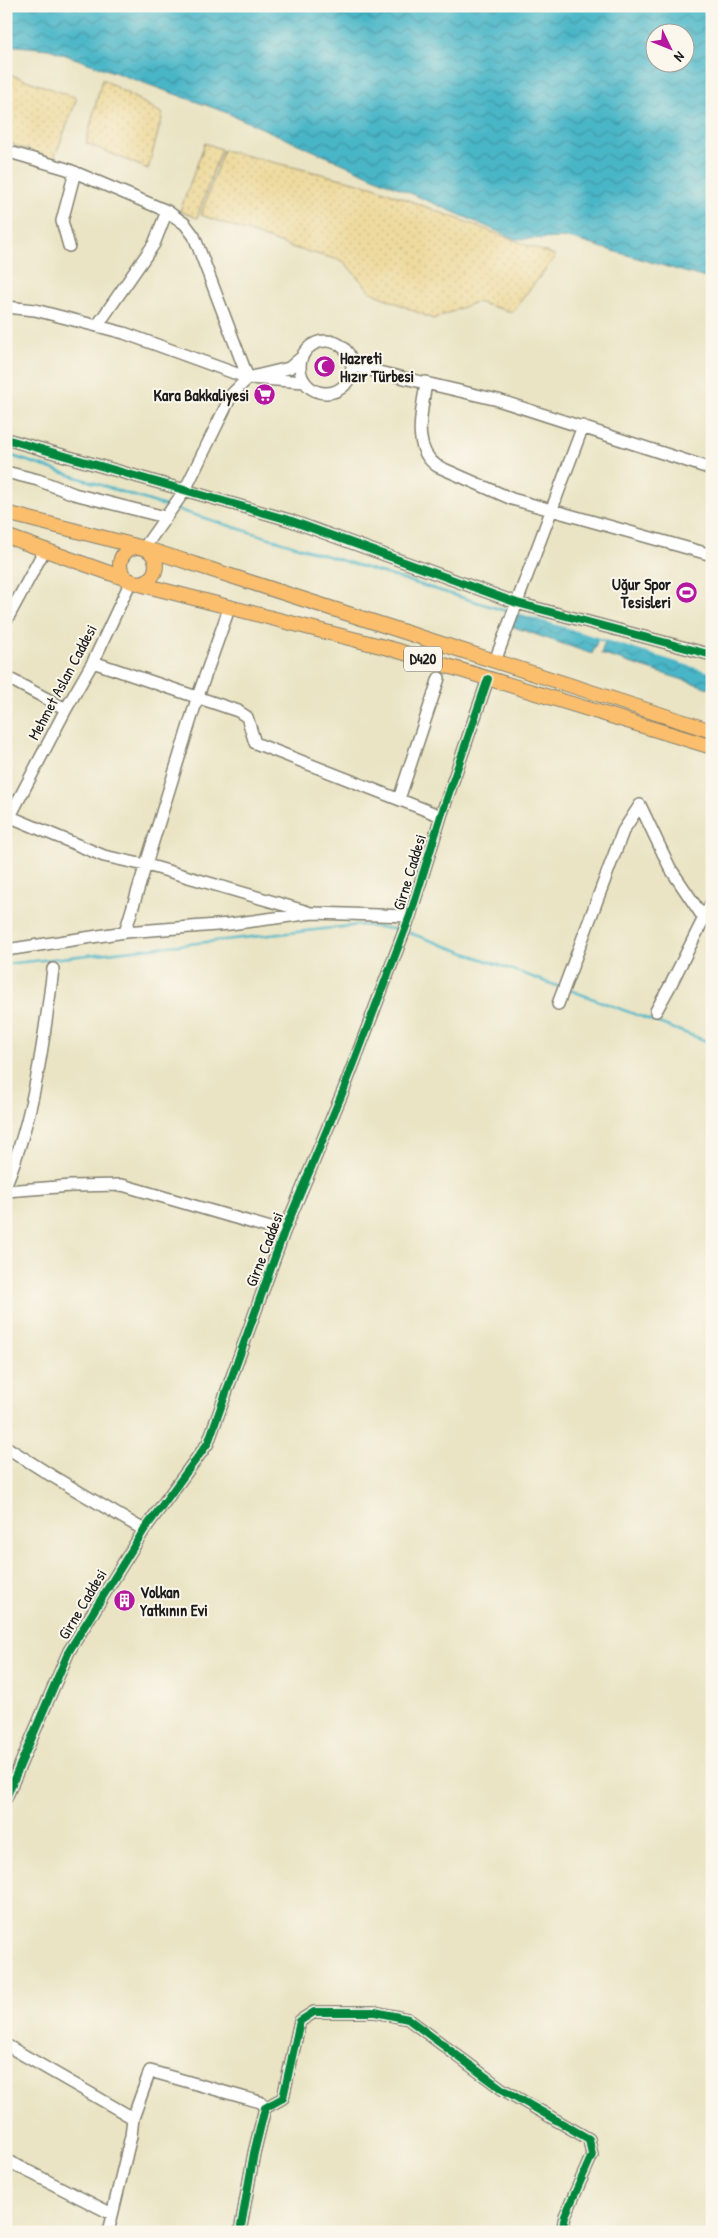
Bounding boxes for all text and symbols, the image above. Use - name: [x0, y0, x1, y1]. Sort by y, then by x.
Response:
- north arrow: [646, 22, 696, 72]
- text: N: [670, 48, 689, 67]
- place label: Hazreti Hızır Türbesi: [340, 347, 414, 387]
- mosque icon: Hazreti Hızır Türbesi: [312, 355, 336, 379]
- supermarket icon: Kara Bakkaliyesi: [253, 383, 277, 407]
- place label: Kara Bakkaliyesi: [154, 384, 249, 407]
- place label: Uğur Spor Tesisleri: [612, 573, 672, 613]
- sports icon: Uğur Spor Tesisleri: [675, 581, 699, 605]
- street label: Mehmet Aslan Caddesi: [22, 620, 102, 744]
- road number: D420: [404, 646, 442, 672]
- street label: Girne Caddesi: [387, 831, 431, 913]
- street label: Girne Caddesi: [240, 1208, 288, 1290]
- street label: Girne Caddesi: [52, 1565, 112, 1643]
- place label: Volkan Yatkının Evi: [140, 1581, 208, 1621]
- building icon: Volkan Yatkının Evi: [112, 1589, 136, 1613]

